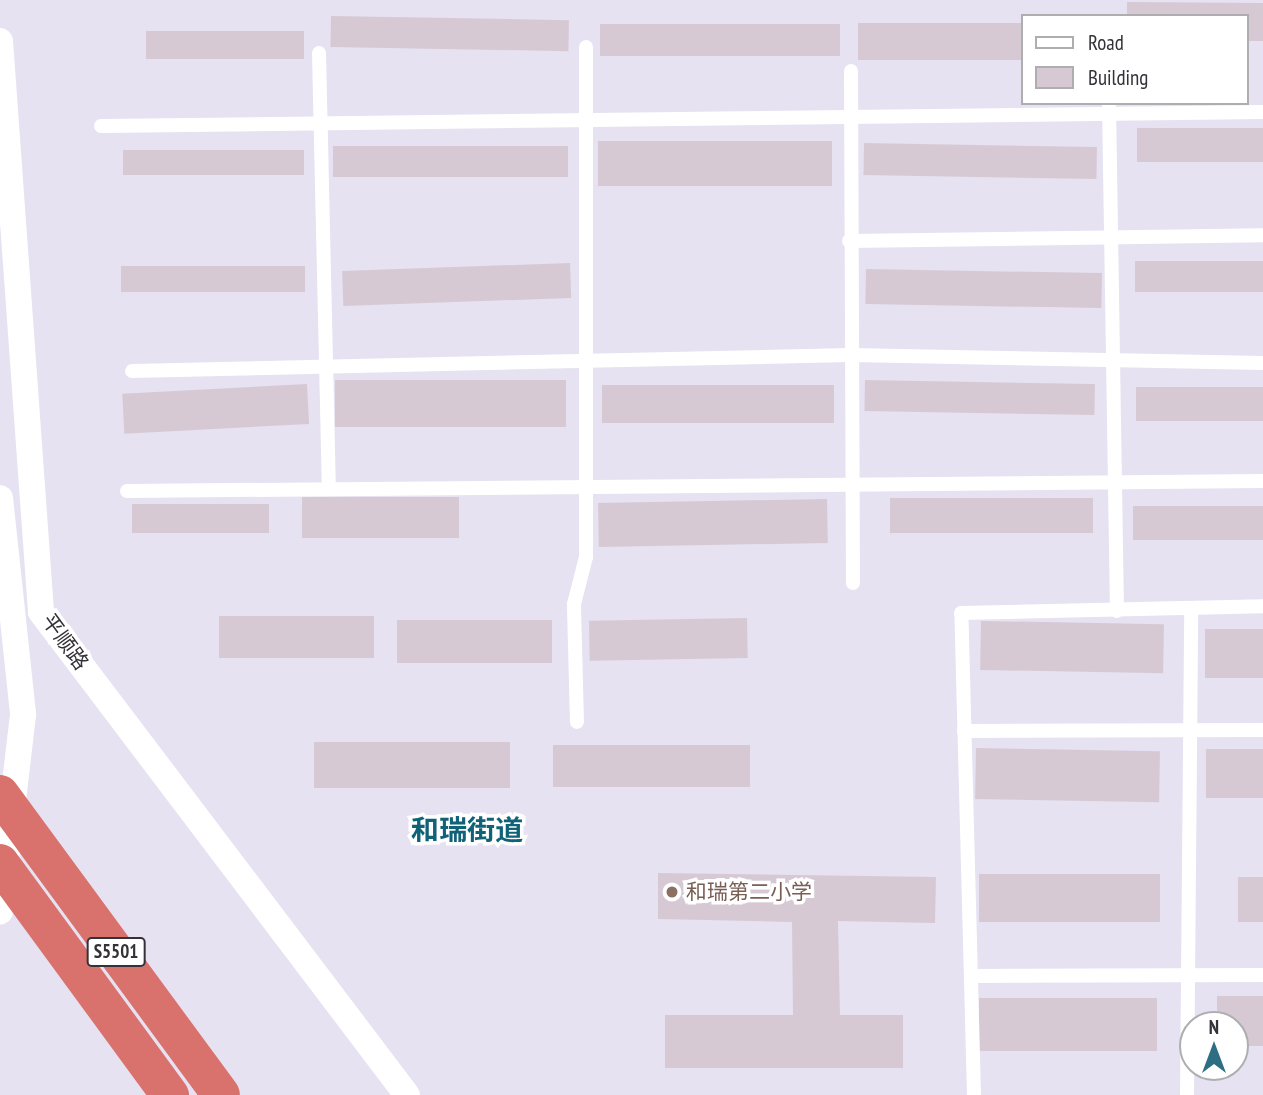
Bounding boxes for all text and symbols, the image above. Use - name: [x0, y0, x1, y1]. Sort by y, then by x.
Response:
- legend: [1021, 14, 1249, 105]
- text: Road: [1088, 29, 1124, 56]
- text: Building: [1088, 64, 1148, 91]
- street label: 平顺路: [36, 609, 94, 675]
- district label: 和瑞街道: [411, 813, 523, 847]
- place label: 和瑞第二小学: [686, 879, 812, 905]
- marker: 和瑞第二小学: [664, 884, 680, 900]
- road number: S5501: [86, 936, 146, 968]
- north arrow: [1179, 1011, 1249, 1081]
- text: N: [1209, 1015, 1219, 1039]

